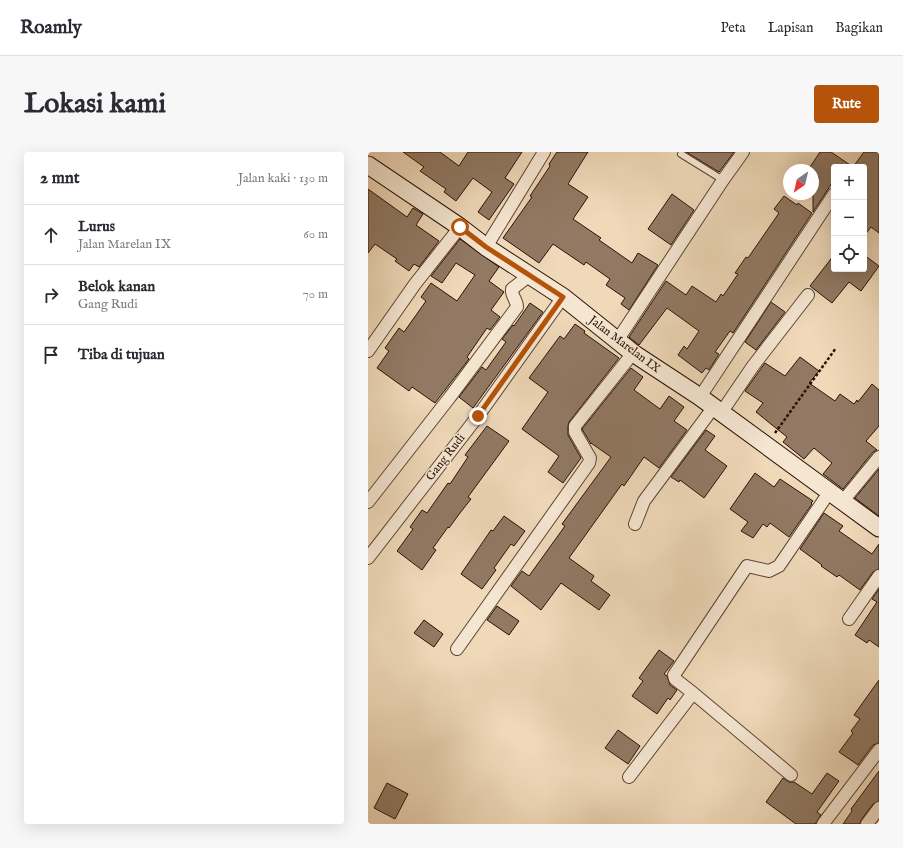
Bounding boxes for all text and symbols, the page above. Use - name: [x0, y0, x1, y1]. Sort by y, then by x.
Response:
- text: Roamly: [20, 16, 82, 40]
- text: Peta: [720, 19, 746, 37]
- text: Lapisan: [768, 19, 813, 37]
- text: Bagikan: [835, 19, 883, 37]
- button: Rute: [814, 85, 879, 123]
- text: Lokasi kami: [24, 87, 166, 122]
- north arrow: [783, 164, 819, 200]
- map controls: [831, 164, 867, 272]
- button: +: [831, 164, 867, 200]
- text: 2 mnt: [40, 168, 80, 189]
- text: Jalan kaki · 130 m: [238, 170, 328, 187]
- button: −: [831, 200, 867, 236]
- text: Lurus: [78, 217, 115, 236]
- route start: [451, 218, 469, 236]
- icon: ahead: [40, 224, 62, 246]
- text: 60 m: [303, 226, 328, 243]
- text: Jalan Marelan IX: [78, 236, 171, 253]
- button: locate: [831, 236, 867, 272]
- text: Belok kanan: [78, 277, 155, 296]
- icon: right: [40, 284, 62, 306]
- text: 70 m: [303, 286, 328, 303]
- text: Gang Rudi: [78, 296, 138, 313]
- street label: Jalan Marelan IX: [584, 311, 664, 377]
- icon: arrive: [40, 344, 62, 366]
- text: Tiba di tujuan: [78, 345, 165, 364]
- route end: [469, 407, 487, 425]
- street label: Gang Rudi: [423, 431, 468, 484]

